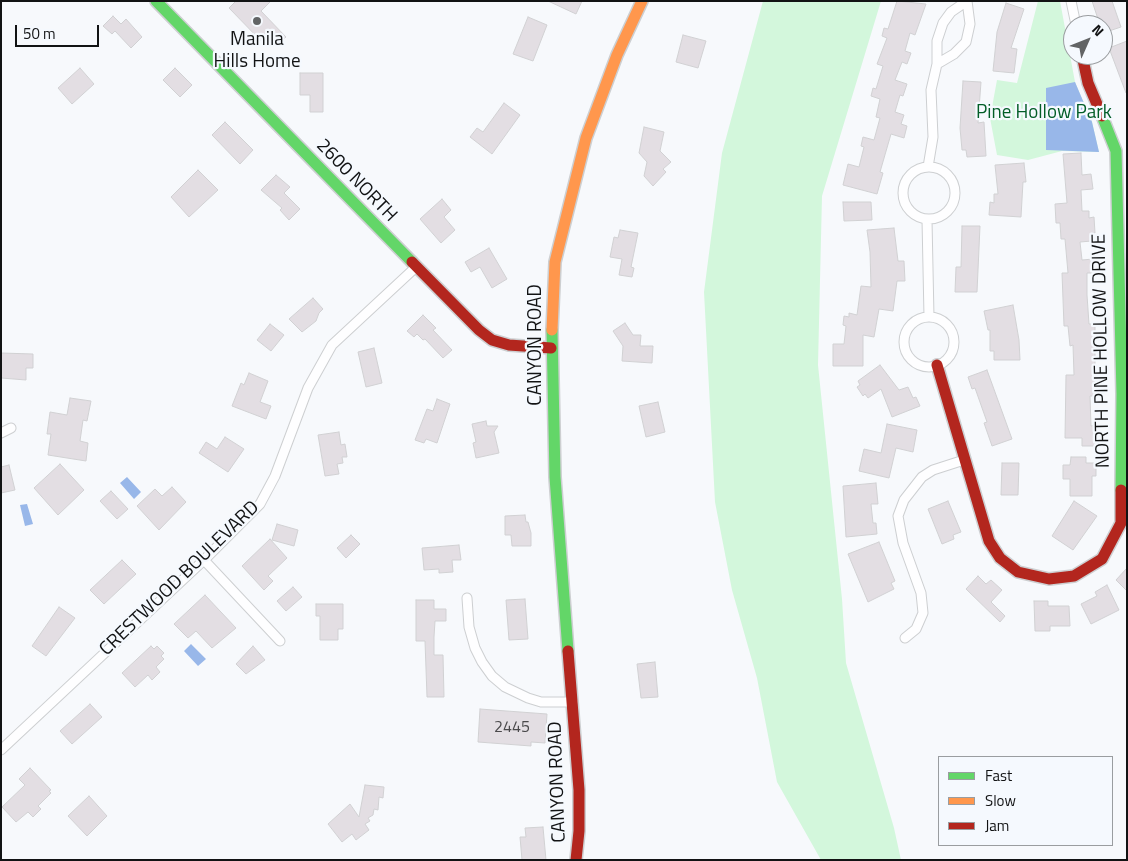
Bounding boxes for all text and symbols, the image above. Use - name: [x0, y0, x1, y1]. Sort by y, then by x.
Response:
- scale bar: [18, 15, 101, 47]
- marker: Manila Hills Home: [251, 15, 263, 27]
- north arrow: [1063, 15, 1113, 65]
- text: N: [1088, 19, 1109, 41]
- text: 50 m: [23, 22, 56, 45]
- place label: Manila Hills Home: [213, 29, 301, 73]
- park label: Pine Hollow Park: [976, 102, 1112, 124]
- street label: 2600 NORTH: [311, 135, 401, 227]
- street label: NORTH PINE HOLLOW DRIVE: [1089, 234, 1115, 468]
- street label: CANYON ROAD: [525, 284, 547, 406]
- street label: CRESTWOOD BOULEVARD: [95, 497, 265, 661]
- house number: 2445: [494, 718, 530, 738]
- street label: CANYON ROAD: [544, 721, 572, 843]
- legend: [938, 756, 1113, 846]
- text: Fast: [985, 764, 1012, 787]
- text: Slow: [985, 789, 1016, 812]
- text: Jam: [985, 814, 1009, 837]

